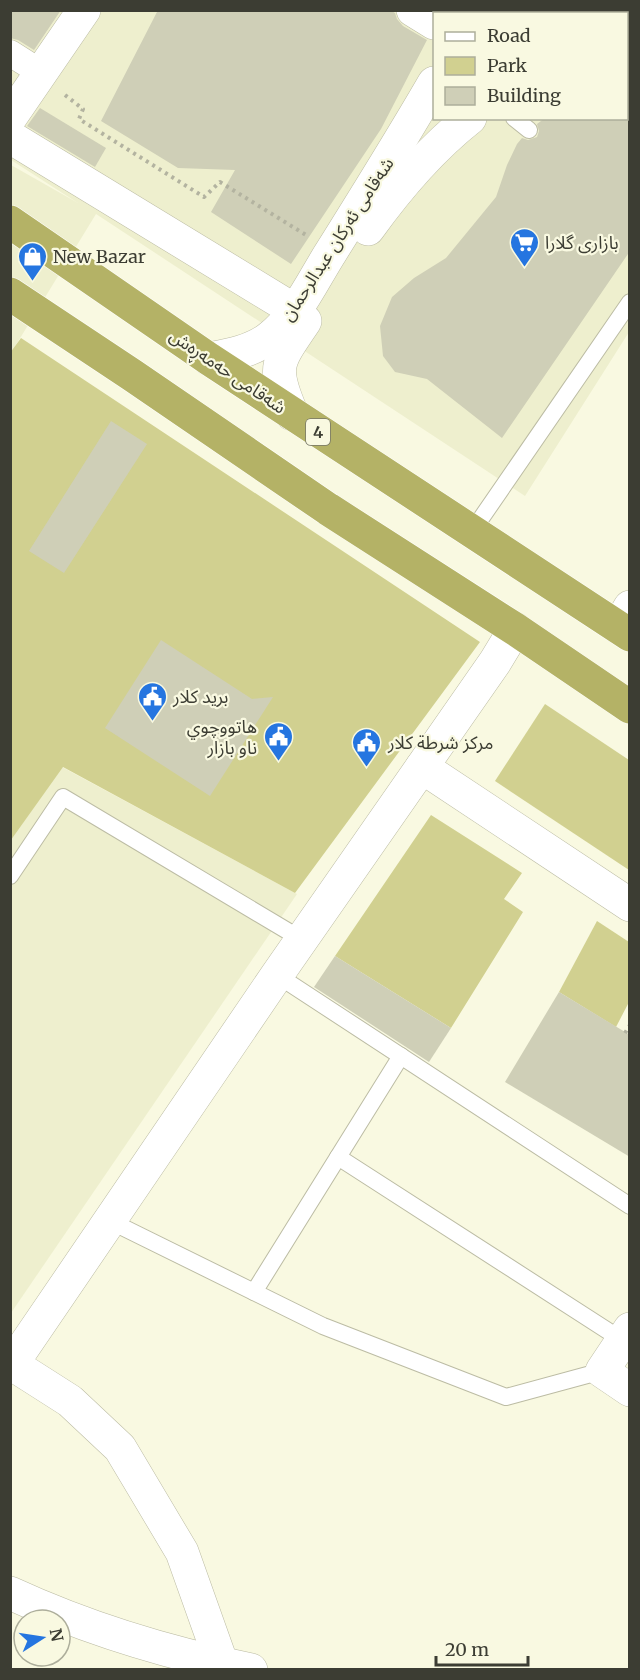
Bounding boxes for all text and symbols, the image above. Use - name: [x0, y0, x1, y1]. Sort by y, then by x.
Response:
- legend: [433, 12, 628, 120]
- text: Road: [487, 24, 531, 47]
- text: Park: [487, 54, 528, 77]
- text: Building: [487, 84, 561, 107]
- street label: شەقامی ئەرکان عبدالرحمان: [275, 153, 399, 325]
- supermarket icon: بازاری گلارا: [508, 226, 540, 268]
- place label: بازاری گلارا: [545, 231, 619, 254]
- shop icon: New Bazar: [16, 240, 48, 282]
- place label: New Bazar: [53, 245, 146, 268]
- street label: شەقامی حەمەڕەش: [163, 324, 291, 422]
- road number: 4: [306, 419, 330, 445]
- public building icon: بريد كلار: [136, 680, 168, 722]
- place label: بريد كلار: [172, 685, 228, 708]
- place label: هاتووچوي ناو بازار: [187, 715, 257, 759]
- public building icon: هاتووچوي ناو بازار: [262, 720, 294, 762]
- public building icon: مركز شرطة كلار: [351, 726, 383, 768]
- place label: مركز شرطة كلار: [387, 731, 493, 754]
- north arrow: [12, 1608, 72, 1668]
- text: N: [46, 1627, 68, 1643]
- scale bar: [436, 1629, 528, 1667]
- text: 20 m: [445, 1638, 489, 1661]

